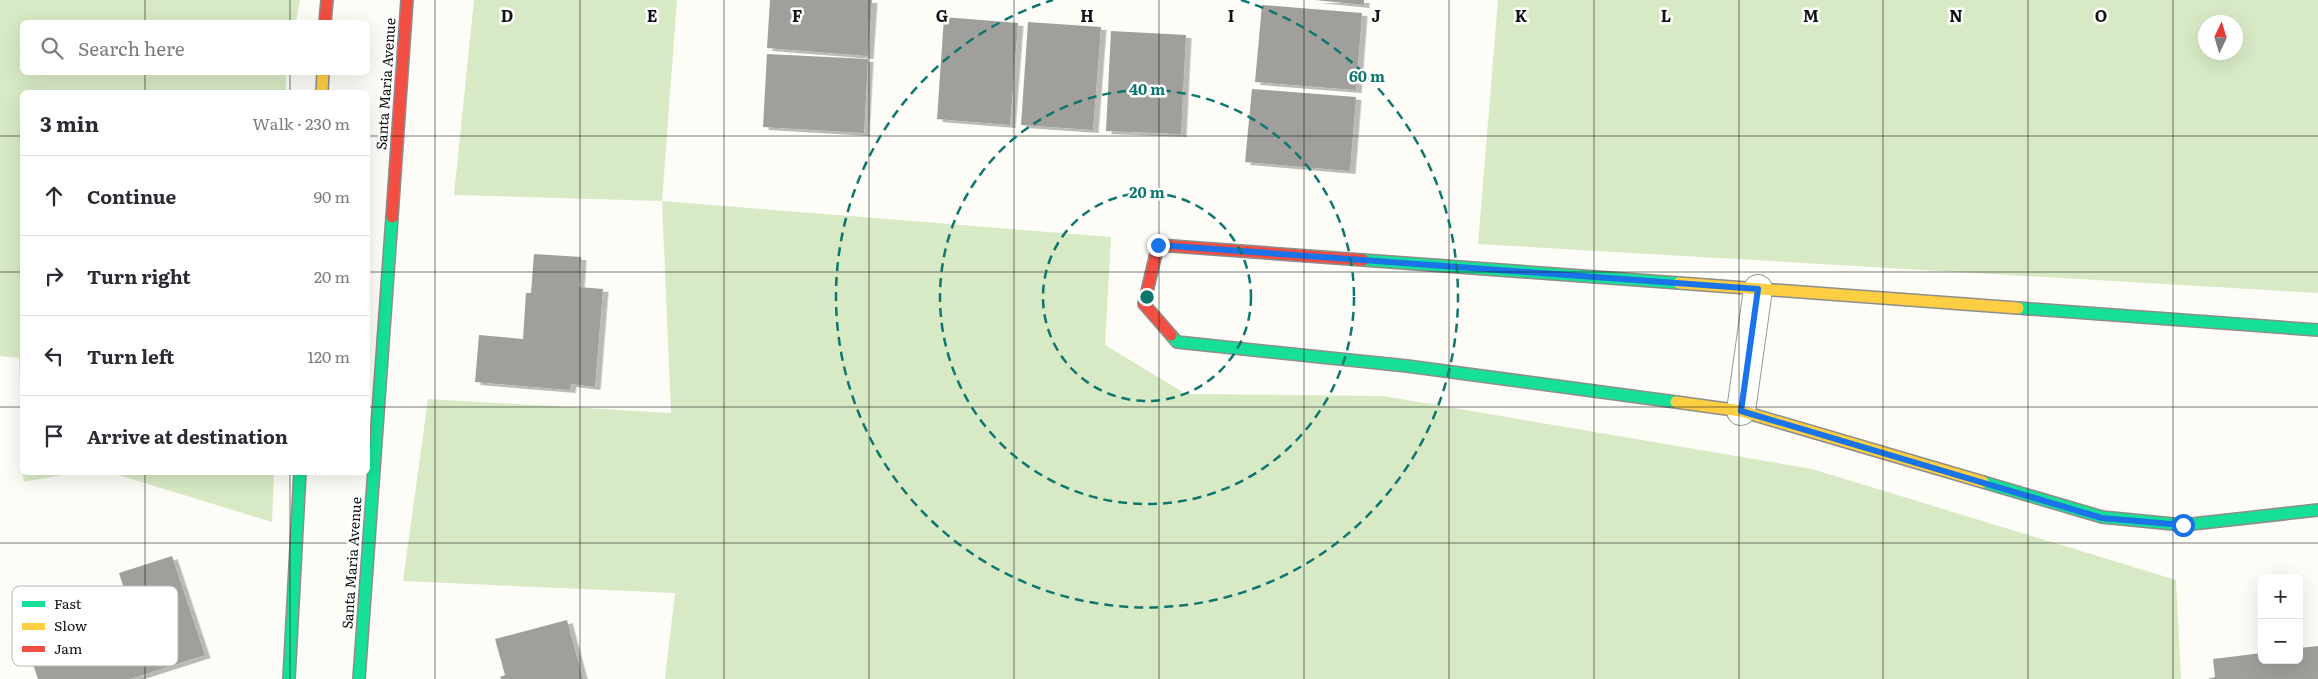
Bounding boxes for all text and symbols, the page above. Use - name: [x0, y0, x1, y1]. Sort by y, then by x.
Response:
- text: D: [501, 3, 513, 27]
- text: E: [647, 3, 658, 27]
- text: F: [792, 3, 802, 27]
- text: G: [936, 3, 948, 27]
- text: H: [1080, 3, 1094, 27]
- text: I: [1228, 3, 1234, 27]
- text: J: [1371, 3, 1381, 27]
- text: K: [1515, 3, 1528, 27]
- text: L: [1661, 3, 1671, 27]
- text: M: [1803, 3, 1819, 27]
- text: N: [1949, 3, 1963, 27]
- text: O: [2095, 3, 2107, 27]
- north arrow: [2198, 15, 2243, 60]
- street label: Santa Maria Avenue: [370, 17, 400, 151]
- search box: [20, 20, 370, 75]
- icon: search: [38, 34, 66, 62]
- text: Search here: [78, 34, 185, 62]
- text: 60 m: [1349, 64, 1385, 87]
- text: 40 m: [1129, 77, 1165, 100]
- text: 3 min: [40, 107, 99, 138]
- text: Walk · 230 m: [253, 111, 350, 135]
- text: 20 m: [1129, 180, 1165, 203]
- icon: ahead: [40, 182, 68, 210]
- text: Continue: [87, 182, 176, 210]
- text: 90 m: [314, 184, 350, 208]
- route end: [1147, 234, 1170, 257]
- icon: right: [40, 262, 68, 290]
- text: Turn right: [87, 262, 191, 290]
- text: 20 m: [314, 264, 350, 288]
- centre of rings: [1138, 288, 1156, 306]
- icon: left: [40, 342, 68, 370]
- text: Turn left: [87, 342, 174, 370]
- text: 120 m: [307, 344, 350, 368]
- icon: arrive: [40, 422, 68, 450]
- text: Arrive at destination: [87, 422, 288, 450]
- street label: Santa Maria Avenue: [336, 496, 366, 630]
- route start: [2172, 514, 2195, 537]
- map controls: [2258, 574, 2303, 664]
- button: +: [2258, 574, 2303, 619]
- legend: [12, 586, 178, 666]
- text: Fast: [54, 593, 82, 613]
- text: Slow: [54, 615, 87, 635]
- button: −: [2258, 619, 2303, 664]
- text: Jam: [54, 638, 83, 658]

